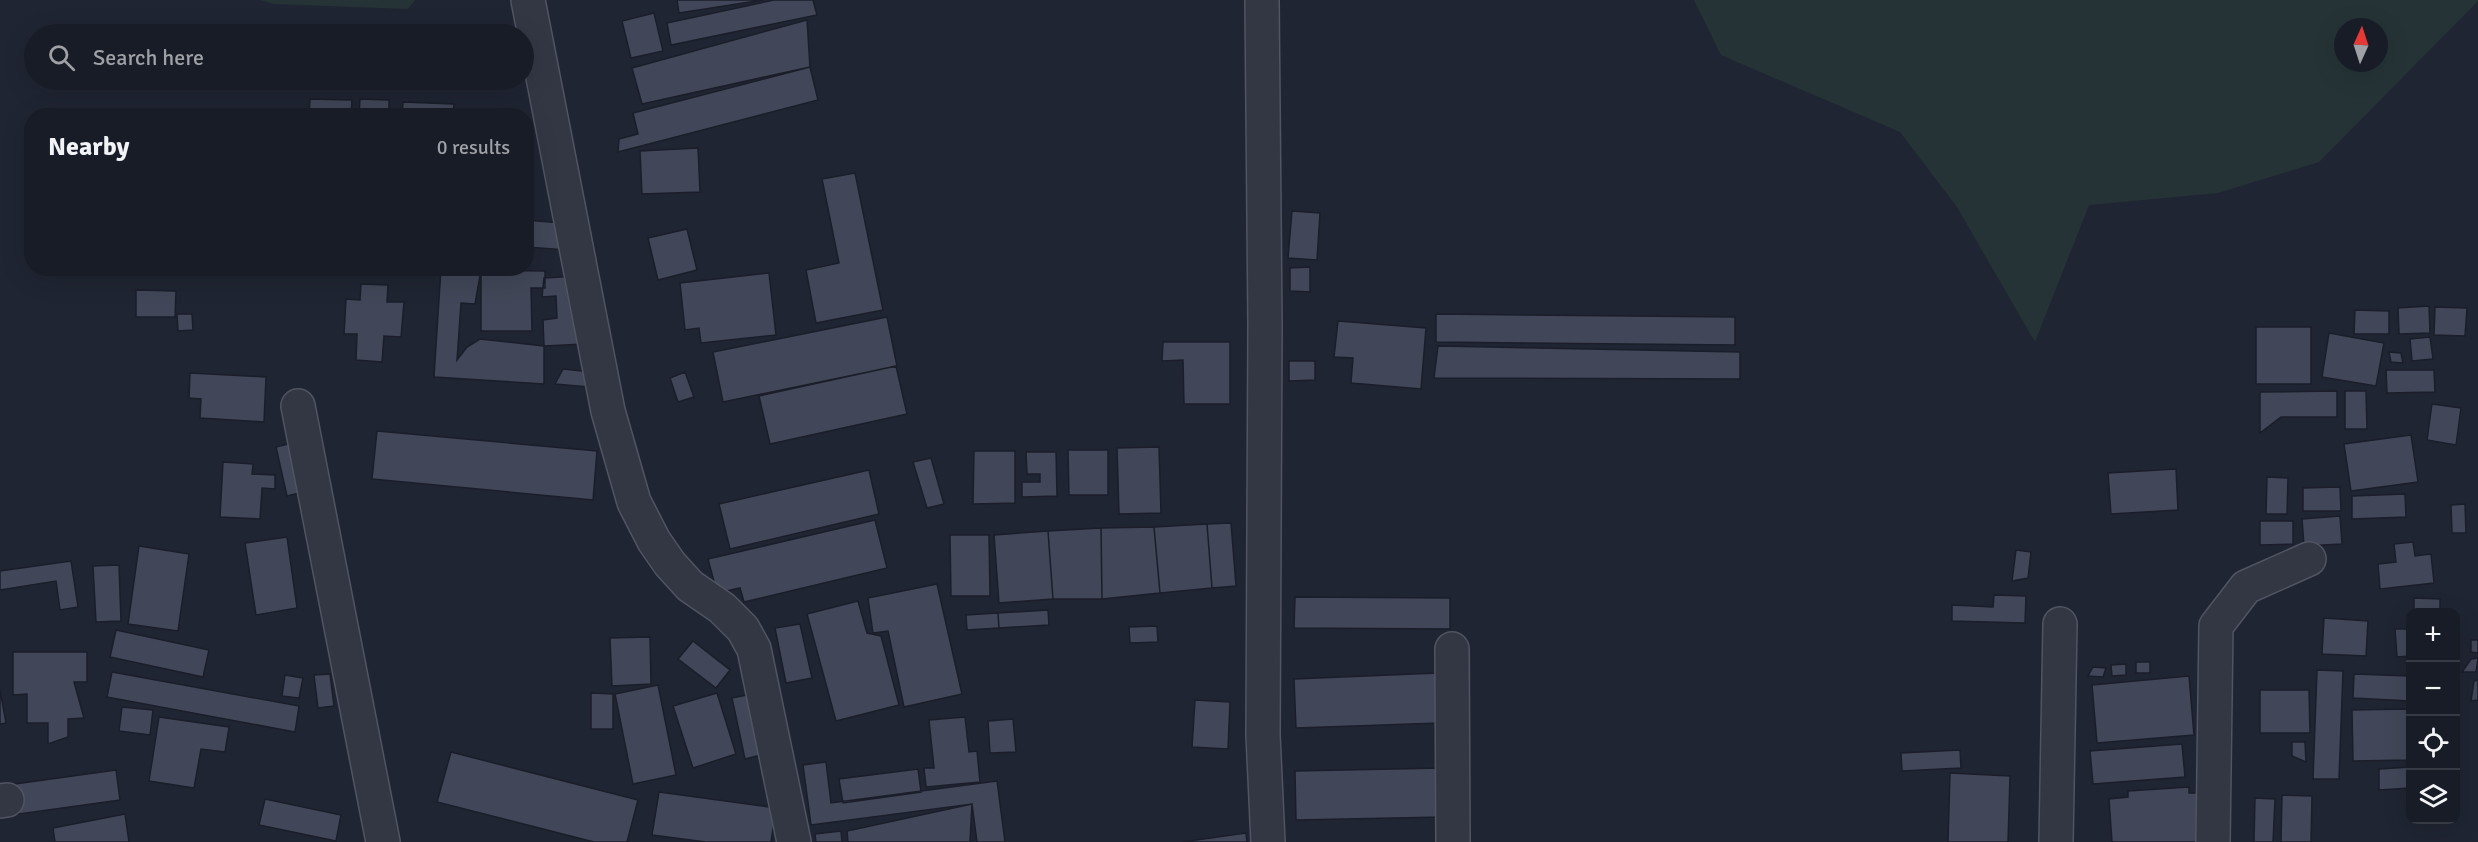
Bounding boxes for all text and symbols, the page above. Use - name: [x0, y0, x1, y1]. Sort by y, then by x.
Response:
- north arrow: [2334, 18, 2388, 72]
- search box: [24, 24, 534, 90]
- icon: search: [45, 41, 78, 74]
- text: Search here: [93, 44, 204, 71]
- text: Nearby: [48, 131, 129, 163]
- text: 0 results: [437, 135, 510, 160]
- map controls: [2406, 608, 2460, 824]
- button: +: [2406, 608, 2460, 662]
- button: −: [2406, 662, 2460, 716]
- button: locate: [2406, 716, 2460, 770]
- button: layers: [2406, 770, 2460, 824]

